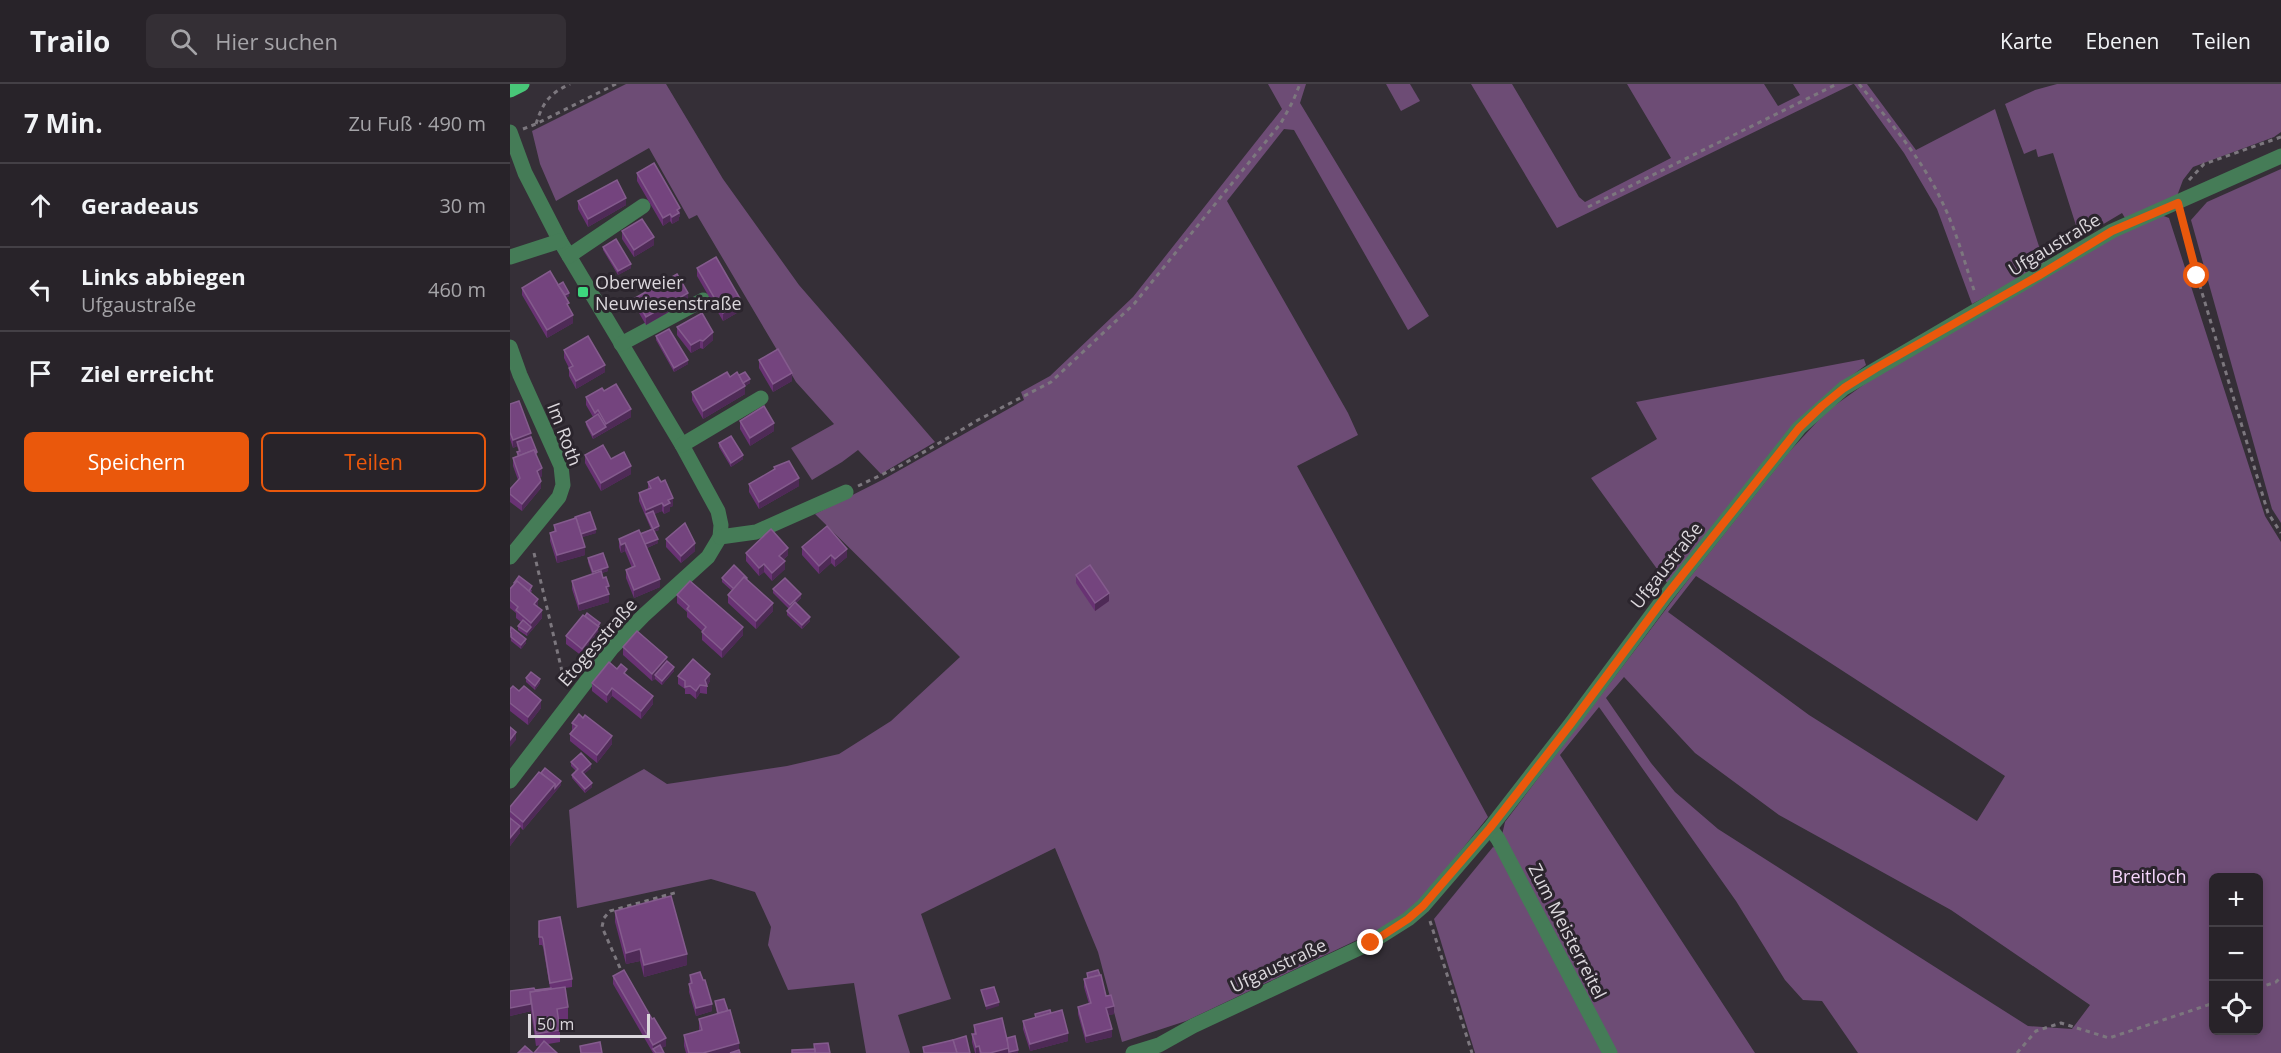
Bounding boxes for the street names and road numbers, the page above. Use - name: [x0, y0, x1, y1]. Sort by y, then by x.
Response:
- street label: Ufgaustraße: [2003, 207, 2105, 281]
- street label: Im Roth: [542, 399, 588, 469]
- street label: Ufgaustraße: [1625, 517, 1707, 613]
- street label: Etogesstraße: [552, 593, 642, 691]
- street label: Zum Meisterreitel: [1523, 859, 1613, 1003]
- street label: Ufgaustraße: [1226, 932, 1330, 998]

